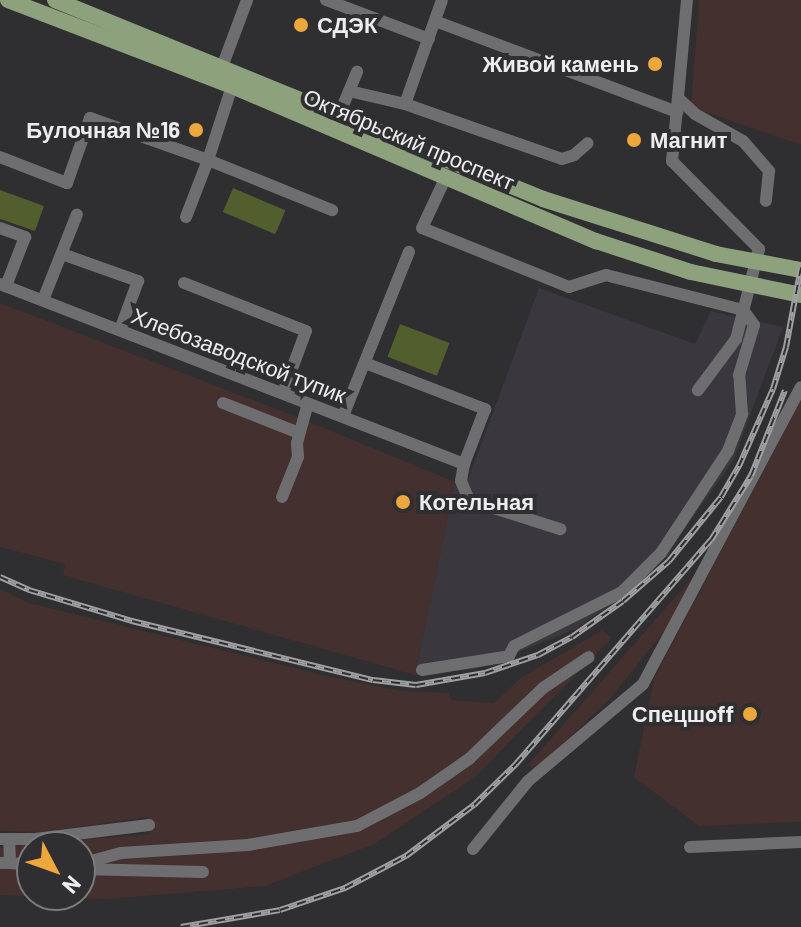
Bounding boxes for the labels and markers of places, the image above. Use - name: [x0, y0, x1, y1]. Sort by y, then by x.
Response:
- place label: СДЭК: [317, 12, 377, 38]
- marker: СДЭК: [292, 16, 310, 34]
- place label: Живой камень: [482, 51, 639, 77]
- marker: Живой камень: [646, 55, 664, 73]
- place label: Булочная №16: [26, 117, 180, 143]
- marker: Булочная №16: [187, 121, 205, 139]
- place label: Магнит: [650, 127, 728, 153]
- marker: Магнит: [625, 131, 643, 149]
- place label: Котельная: [419, 489, 534, 515]
- marker: Котельная: [394, 493, 412, 511]
- place label: Спецшoff: [632, 701, 734, 727]
- marker: Спецшoff: [741, 705, 759, 723]

